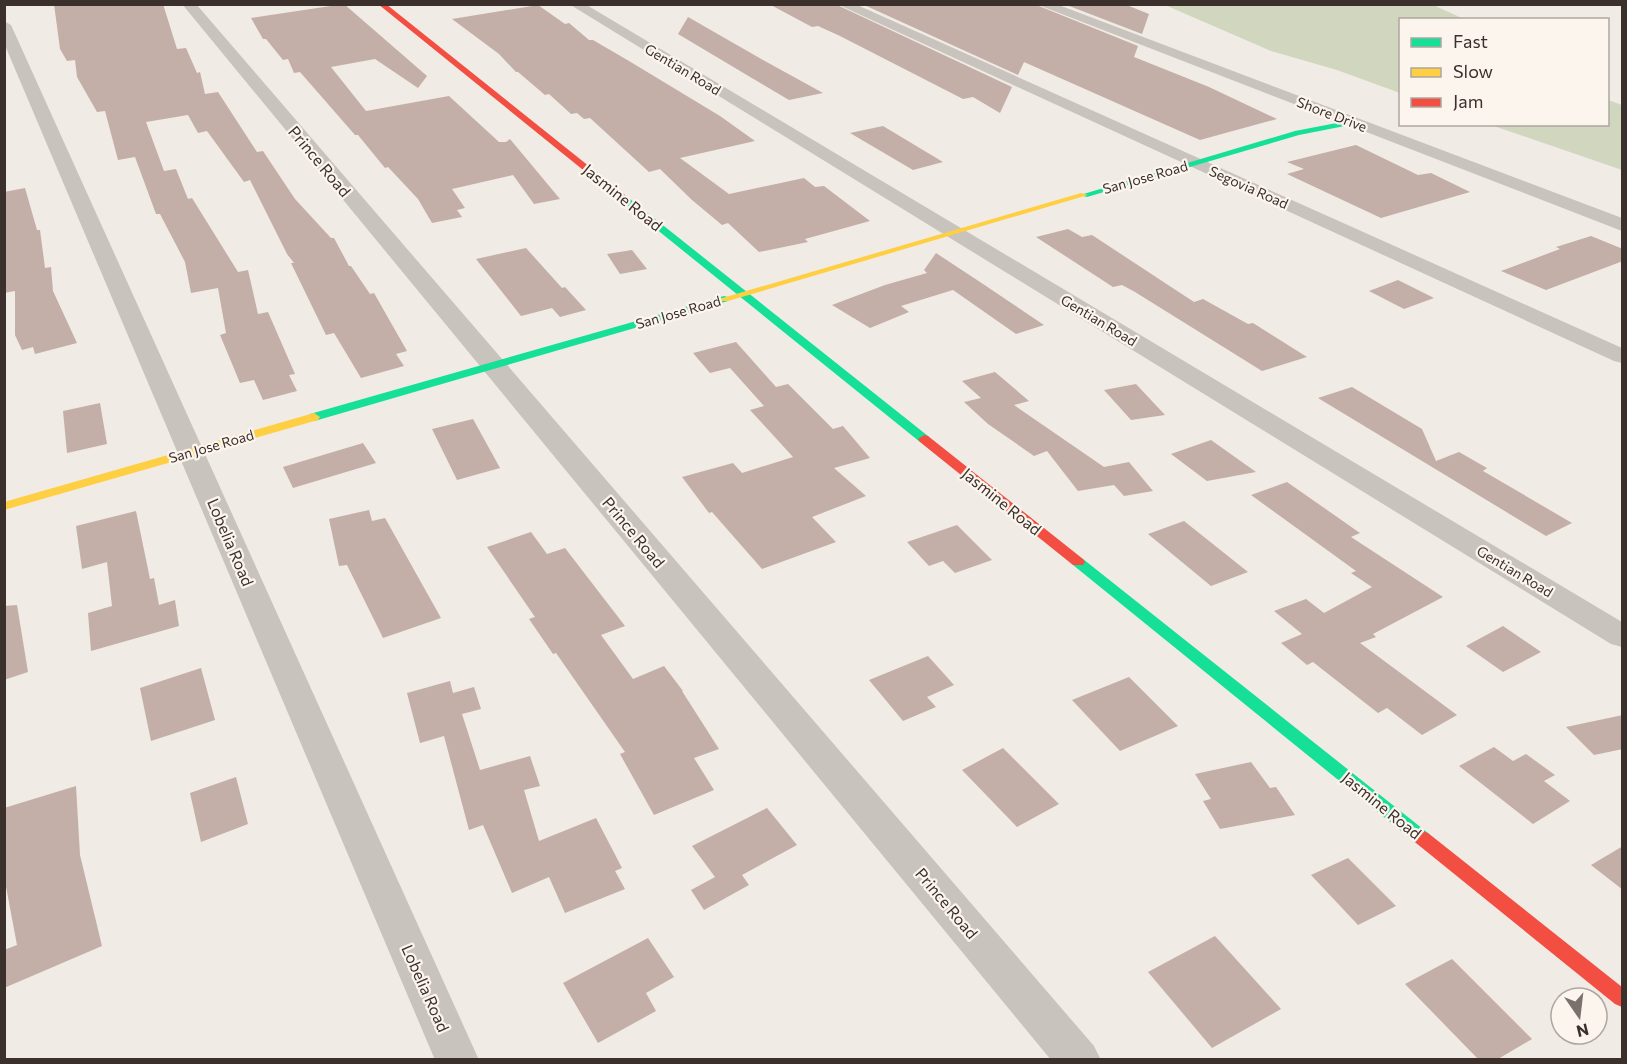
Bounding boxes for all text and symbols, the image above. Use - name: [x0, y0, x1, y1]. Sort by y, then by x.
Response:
- legend: [1399, 18, 1609, 126]
- text: Fast: [1453, 30, 1488, 52]
- street label: Gentian Road: [642, 40, 724, 98]
- text: Slow: [1453, 60, 1493, 82]
- text: Jam: [1453, 90, 1483, 112]
- street label: Shore Drive: [1294, 93, 1370, 135]
- street label: Prince Road: [285, 122, 355, 200]
- street label: San Jose Road: [1101, 157, 1189, 197]
- street label: Jasmine Road: [580, 159, 666, 235]
- street label: Segovia Road: [1207, 162, 1291, 212]
- street label: Gentian Road: [1058, 291, 1140, 349]
- street label: San Jose Road: [634, 292, 722, 332]
- street label: San Jose Road: [167, 426, 255, 466]
- street label: Jasmine Road: [959, 463, 1045, 539]
- street label: Prince Road: [599, 493, 669, 571]
- street label: Lobelia Road: [204, 495, 258, 589]
- street label: Gentian Road: [1474, 542, 1556, 600]
- street label: Jasmine Road: [1339, 767, 1425, 843]
- street label: Prince Road: [912, 864, 982, 942]
- street label: Lobelia Road: [398, 941, 454, 1035]
- north arrow: [1549, 986, 1609, 1046]
- text: N: [1575, 1020, 1591, 1042]

